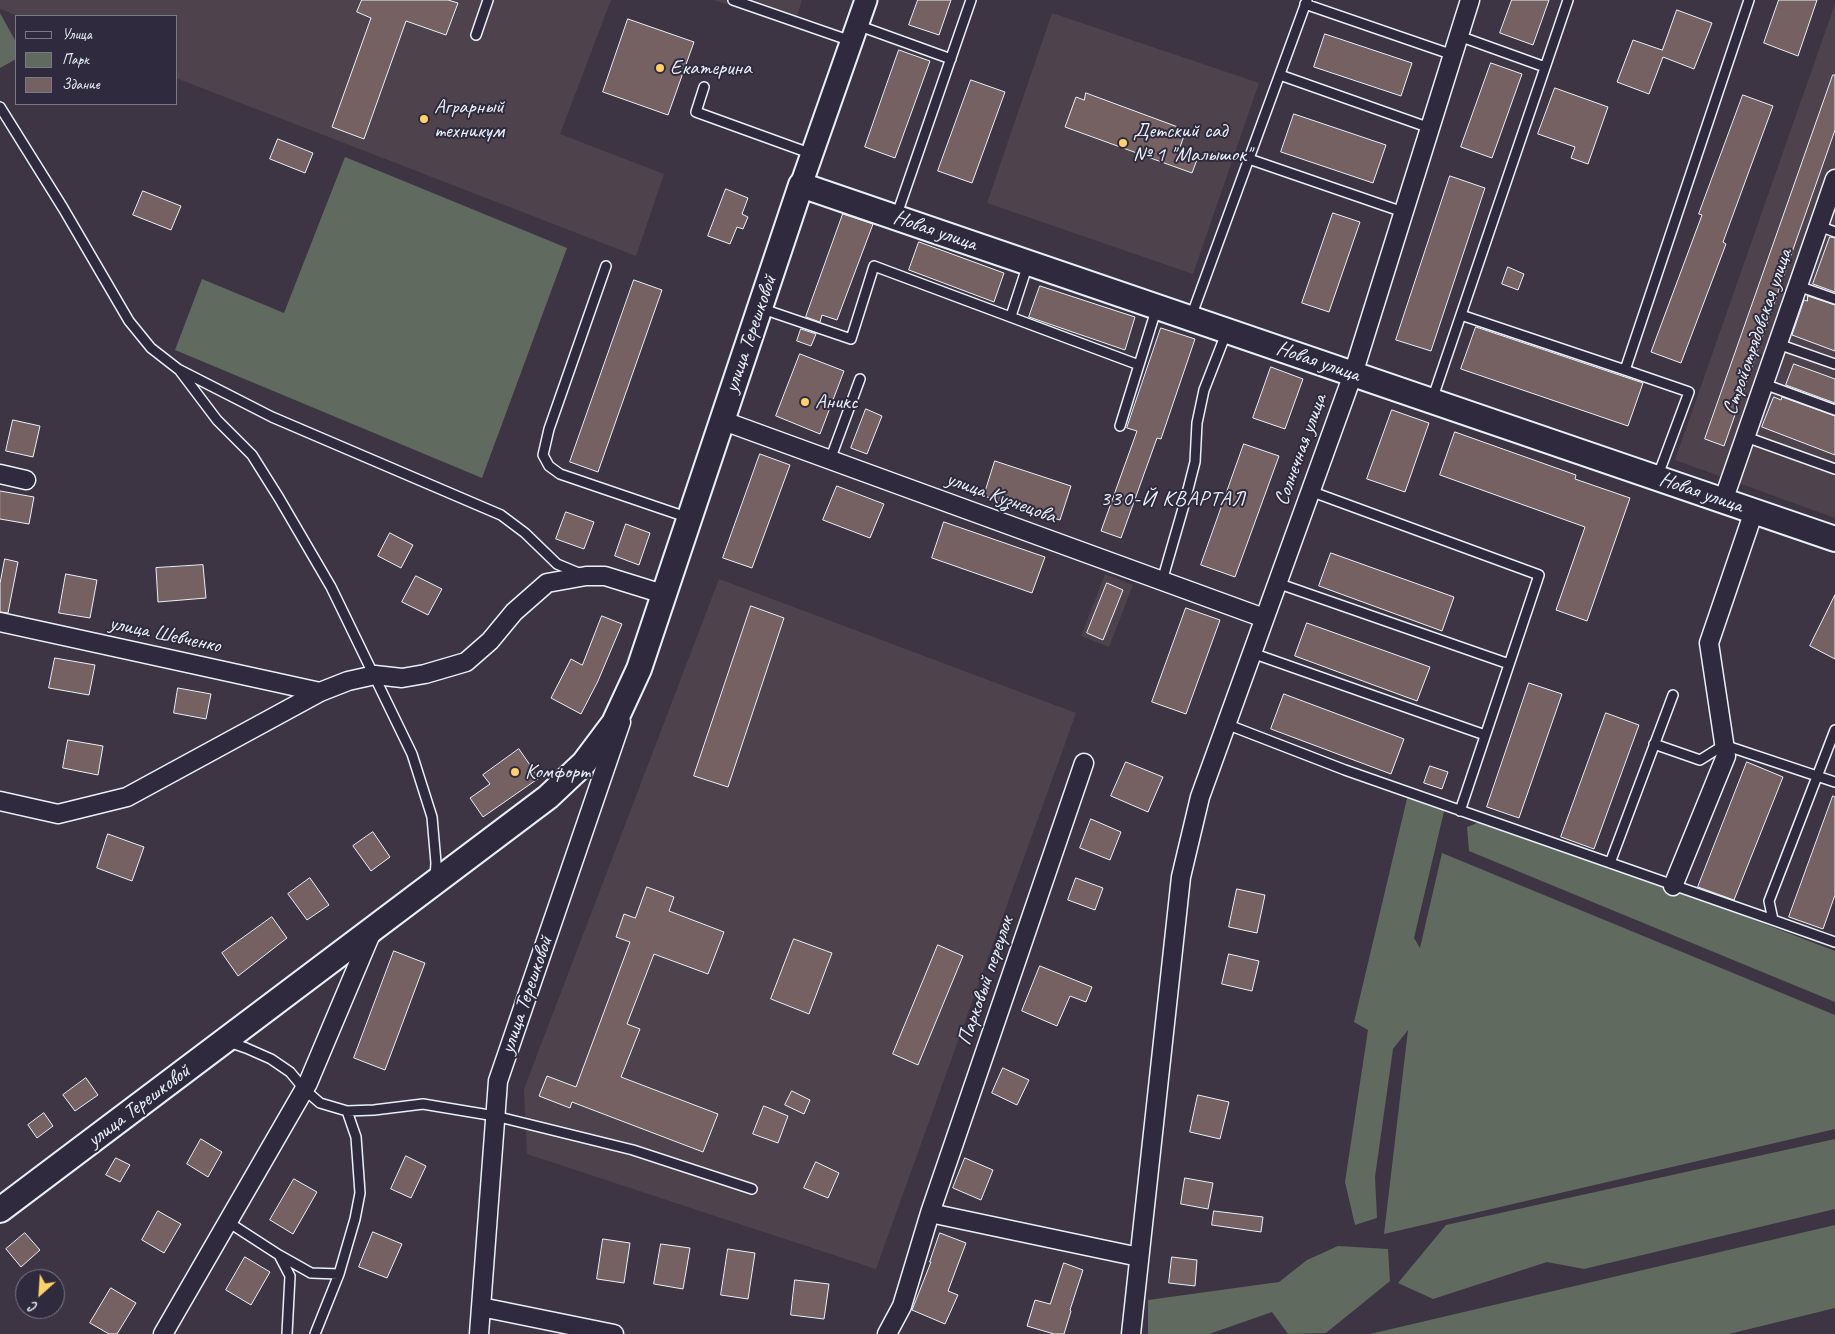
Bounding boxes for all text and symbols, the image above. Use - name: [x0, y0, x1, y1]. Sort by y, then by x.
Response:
- legend: [15, 15, 178, 105]
- text: Улица: [62, 25, 92, 44]
- text: Парк: [62, 50, 89, 69]
- place label: Екатерина: [670, 55, 751, 81]
- marker: Екатерина: [654, 62, 666, 74]
- text: Здание: [62, 75, 100, 94]
- place label: Аграрный техникум: [434, 94, 504, 144]
- marker: Аграрный техникум: [418, 113, 430, 125]
- place label: Детский сад № 1 "Малышок": [1133, 118, 1251, 168]
- marker: Детский сад № 1 "Малышок": [1117, 137, 1129, 149]
- street label: Новая улица: [890, 205, 980, 257]
- street label: Стройотрядовская улица: [1718, 246, 1798, 418]
- street label: улица Терешковой: [719, 272, 783, 396]
- street label: Новая улица: [1273, 336, 1363, 388]
- place label: Аникс: [815, 389, 857, 415]
- street label: Солнечная улица: [1269, 391, 1333, 509]
- marker: Аникс: [799, 396, 811, 408]
- street label: улица Кузнецова: [943, 467, 1059, 529]
- street label: Новая улица: [1656, 467, 1746, 519]
- district label: 330-Й КВАРТАЛ: [1099, 486, 1247, 512]
- street label: улица Шевченко: [107, 611, 223, 659]
- place label: Комфорт: [525, 759, 590, 785]
- marker: Комфорт: [509, 766, 521, 778]
- street label: Парковый переулок: [952, 913, 1020, 1049]
- street label: улица Терешковой: [495, 933, 559, 1057]
- street label: улица Терешковой: [83, 1059, 195, 1153]
- north arrow: [15, 1269, 65, 1319]
- text: С: [27, 1298, 40, 1316]

